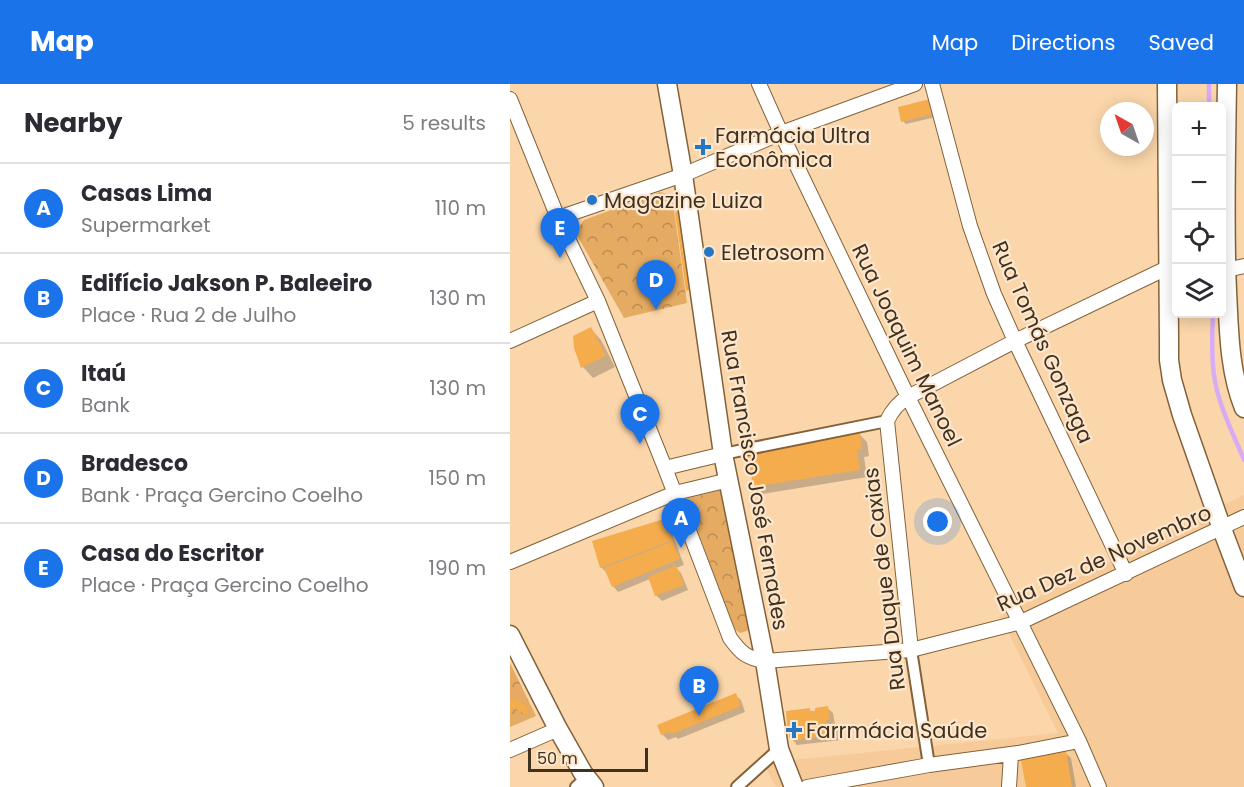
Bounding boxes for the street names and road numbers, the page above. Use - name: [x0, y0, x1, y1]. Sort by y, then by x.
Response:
- street label: Rua Tomás Gonzaga: [985, 236, 1101, 448]
- street label: Rua Joaquim Manoel: [845, 239, 969, 451]
- street label: Rua Francisco José Fernades: [714, 328, 796, 632]
- street label: Rua Duque de Caxias: [856, 466, 912, 692]
- street label: Rua Dez de Novembro: [992, 498, 1216, 618]

